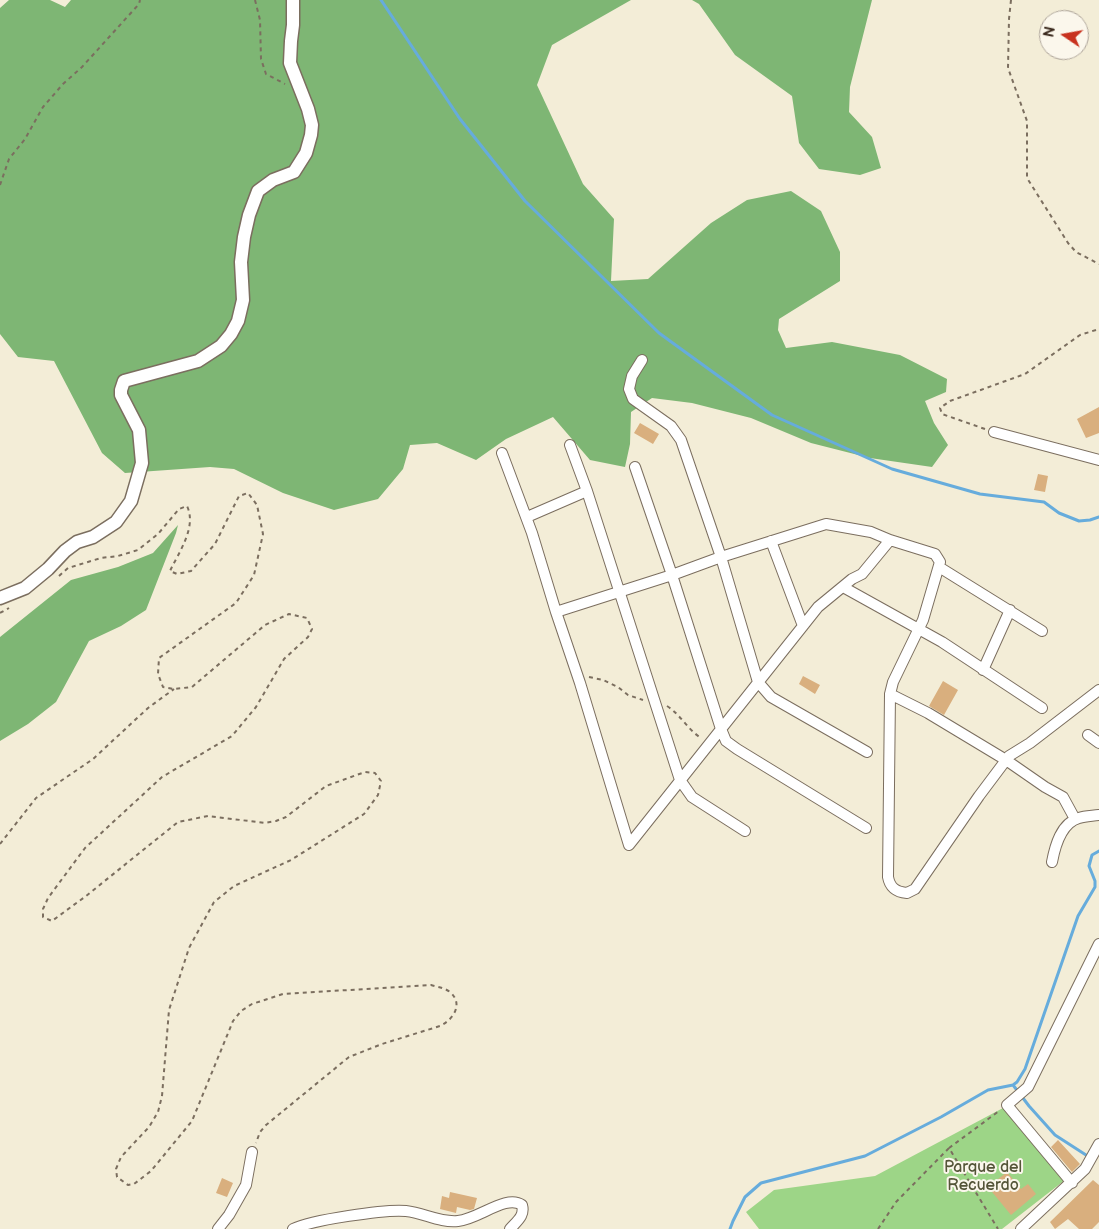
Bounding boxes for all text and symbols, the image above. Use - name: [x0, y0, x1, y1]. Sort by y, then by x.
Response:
- north arrow: [1039, 10, 1089, 60]
- text: N: [1040, 25, 1059, 39]
- park label: Parque del Recuerdo: [944, 1158, 1022, 1196]

